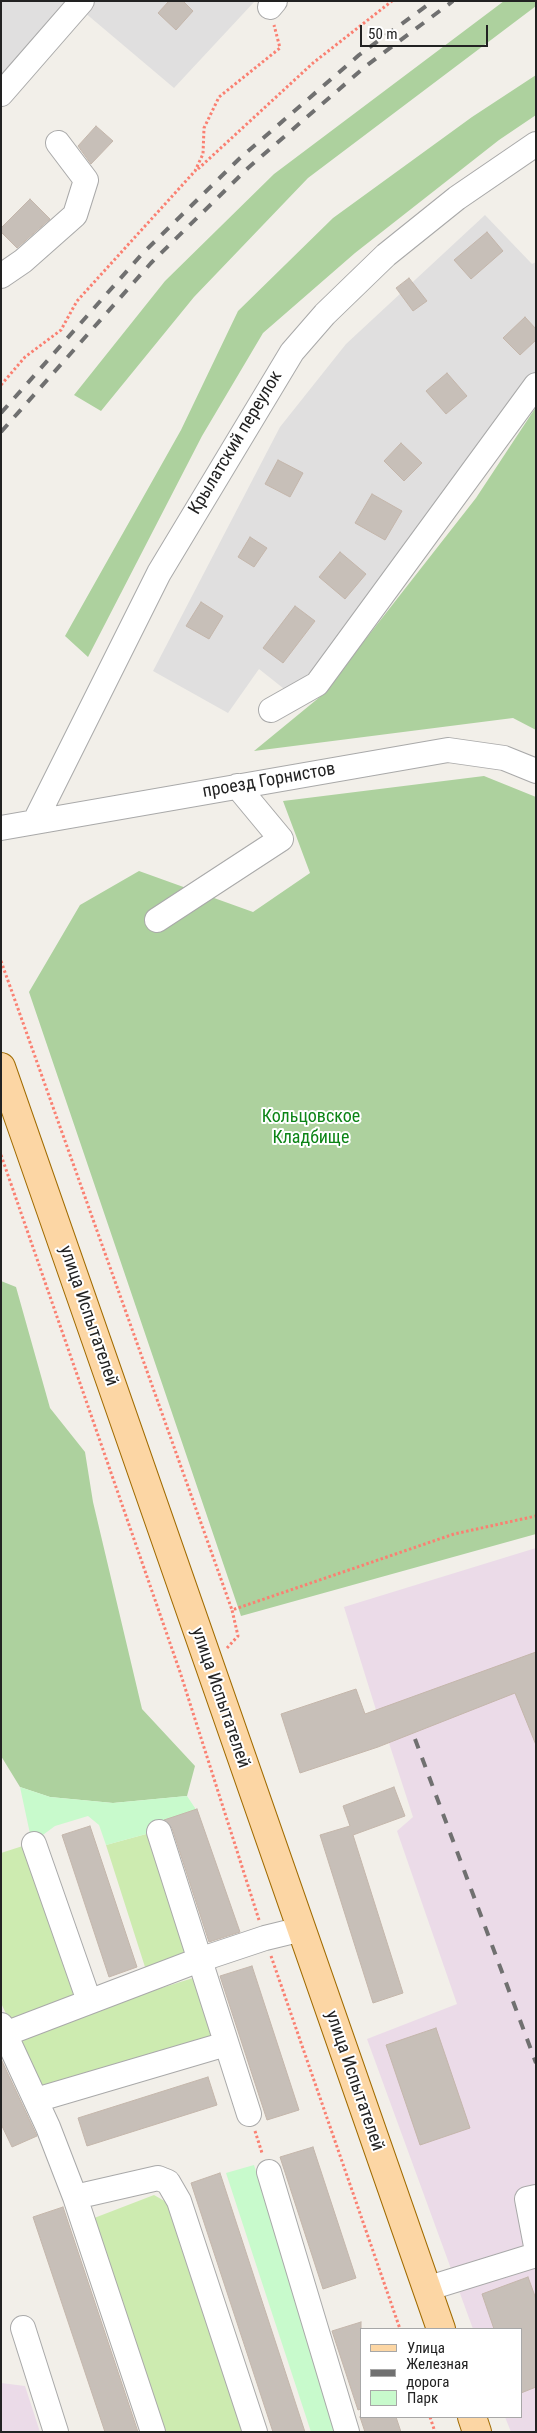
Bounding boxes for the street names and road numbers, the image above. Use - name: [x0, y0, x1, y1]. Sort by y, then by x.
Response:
- street label: Крылатский переулок: [185, 367, 287, 519]
- street label: проезд Горнистов: [201, 759, 337, 803]
- street label: улица Испытателей: [54, 1243, 122, 1389]
- street label: улица Испытателей: [186, 1625, 254, 1771]
- street label: улица Испытателей: [320, 2008, 388, 2154]

